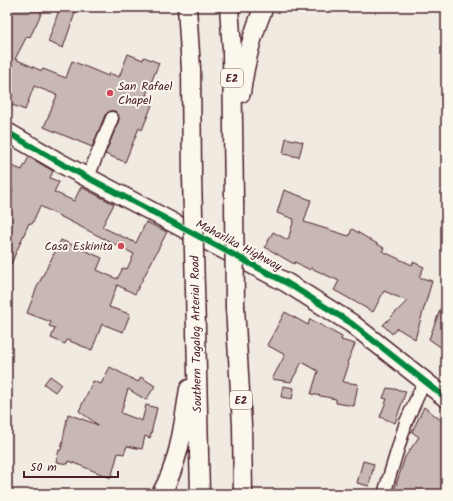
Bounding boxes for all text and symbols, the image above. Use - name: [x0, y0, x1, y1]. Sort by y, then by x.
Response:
- road number: E2: [221, 69, 243, 87]
- place label: San Rafael Chapel: [118, 77, 172, 110]
- marker: San Rafael Chapel: [105, 88, 115, 98]
- street label: Maharlika Highway: [192, 215, 286, 276]
- place label: Casa Eskinita: [44, 237, 113, 256]
- marker: Casa Eskinita: [116, 241, 126, 251]
- street label: Southern Tagalog Arterial Road: [186, 254, 207, 413]
- road number: E2: [230, 391, 252, 409]
- scale bar: [24, 453, 118, 479]
- text: 50 m: [30, 458, 57, 477]

